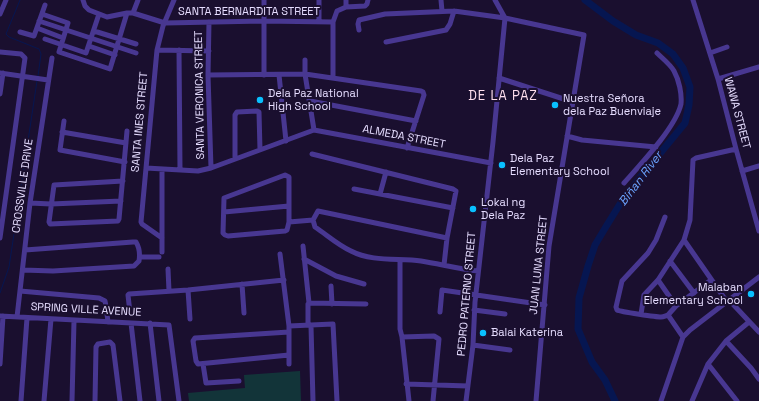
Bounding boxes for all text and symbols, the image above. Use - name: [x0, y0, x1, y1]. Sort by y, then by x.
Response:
- street label: SANTA BERNARDITA STREET: [178, 5, 320, 19]
- street label: SANTA VERONICA STREET: [192, 30, 208, 160]
- street label: SANTA INES STREET: [129, 71, 151, 173]
- street label: WAWA STREET: [721, 76, 753, 150]
- place label: Dela Paz National High School: [268, 87, 359, 113]
- district label: DE LA PAZ: [468, 88, 538, 104]
- place label: Nuestra Señora dela Paz Buenviaje: [563, 92, 661, 118]
- marker: Dela Paz National High School: [255, 95, 265, 105]
- marker: Nuestra Señora dela Paz Buenviaje: [550, 100, 560, 110]
- street label: ALMEDA STREET: [361, 122, 447, 152]
- street label: CROSSVILLE DRIVE: [10, 138, 36, 234]
- water label: Biñan River: [616, 149, 666, 209]
- place label: Dela Paz Elementary School: [510, 152, 609, 178]
- marker: Dela Paz Elementary School: [497, 160, 507, 170]
- place label: Lokal ng Dela Paz: [481, 196, 525, 222]
- marker: Lokal ng Dela Paz: [468, 204, 478, 214]
- street label: JUAN LUNA STREET: [527, 215, 551, 315]
- street label: PEDRO PATERNO STREET: [455, 231, 479, 357]
- place label: Malaban Elementary School: [644, 281, 743, 307]
- marker: Malaban Elementary School: [746, 289, 756, 299]
- street label: SPRING VILLE AVENUE: [30, 301, 142, 319]
- place label: Balai Katerina: [491, 326, 563, 340]
- marker: Balai Katerina: [478, 328, 488, 338]

